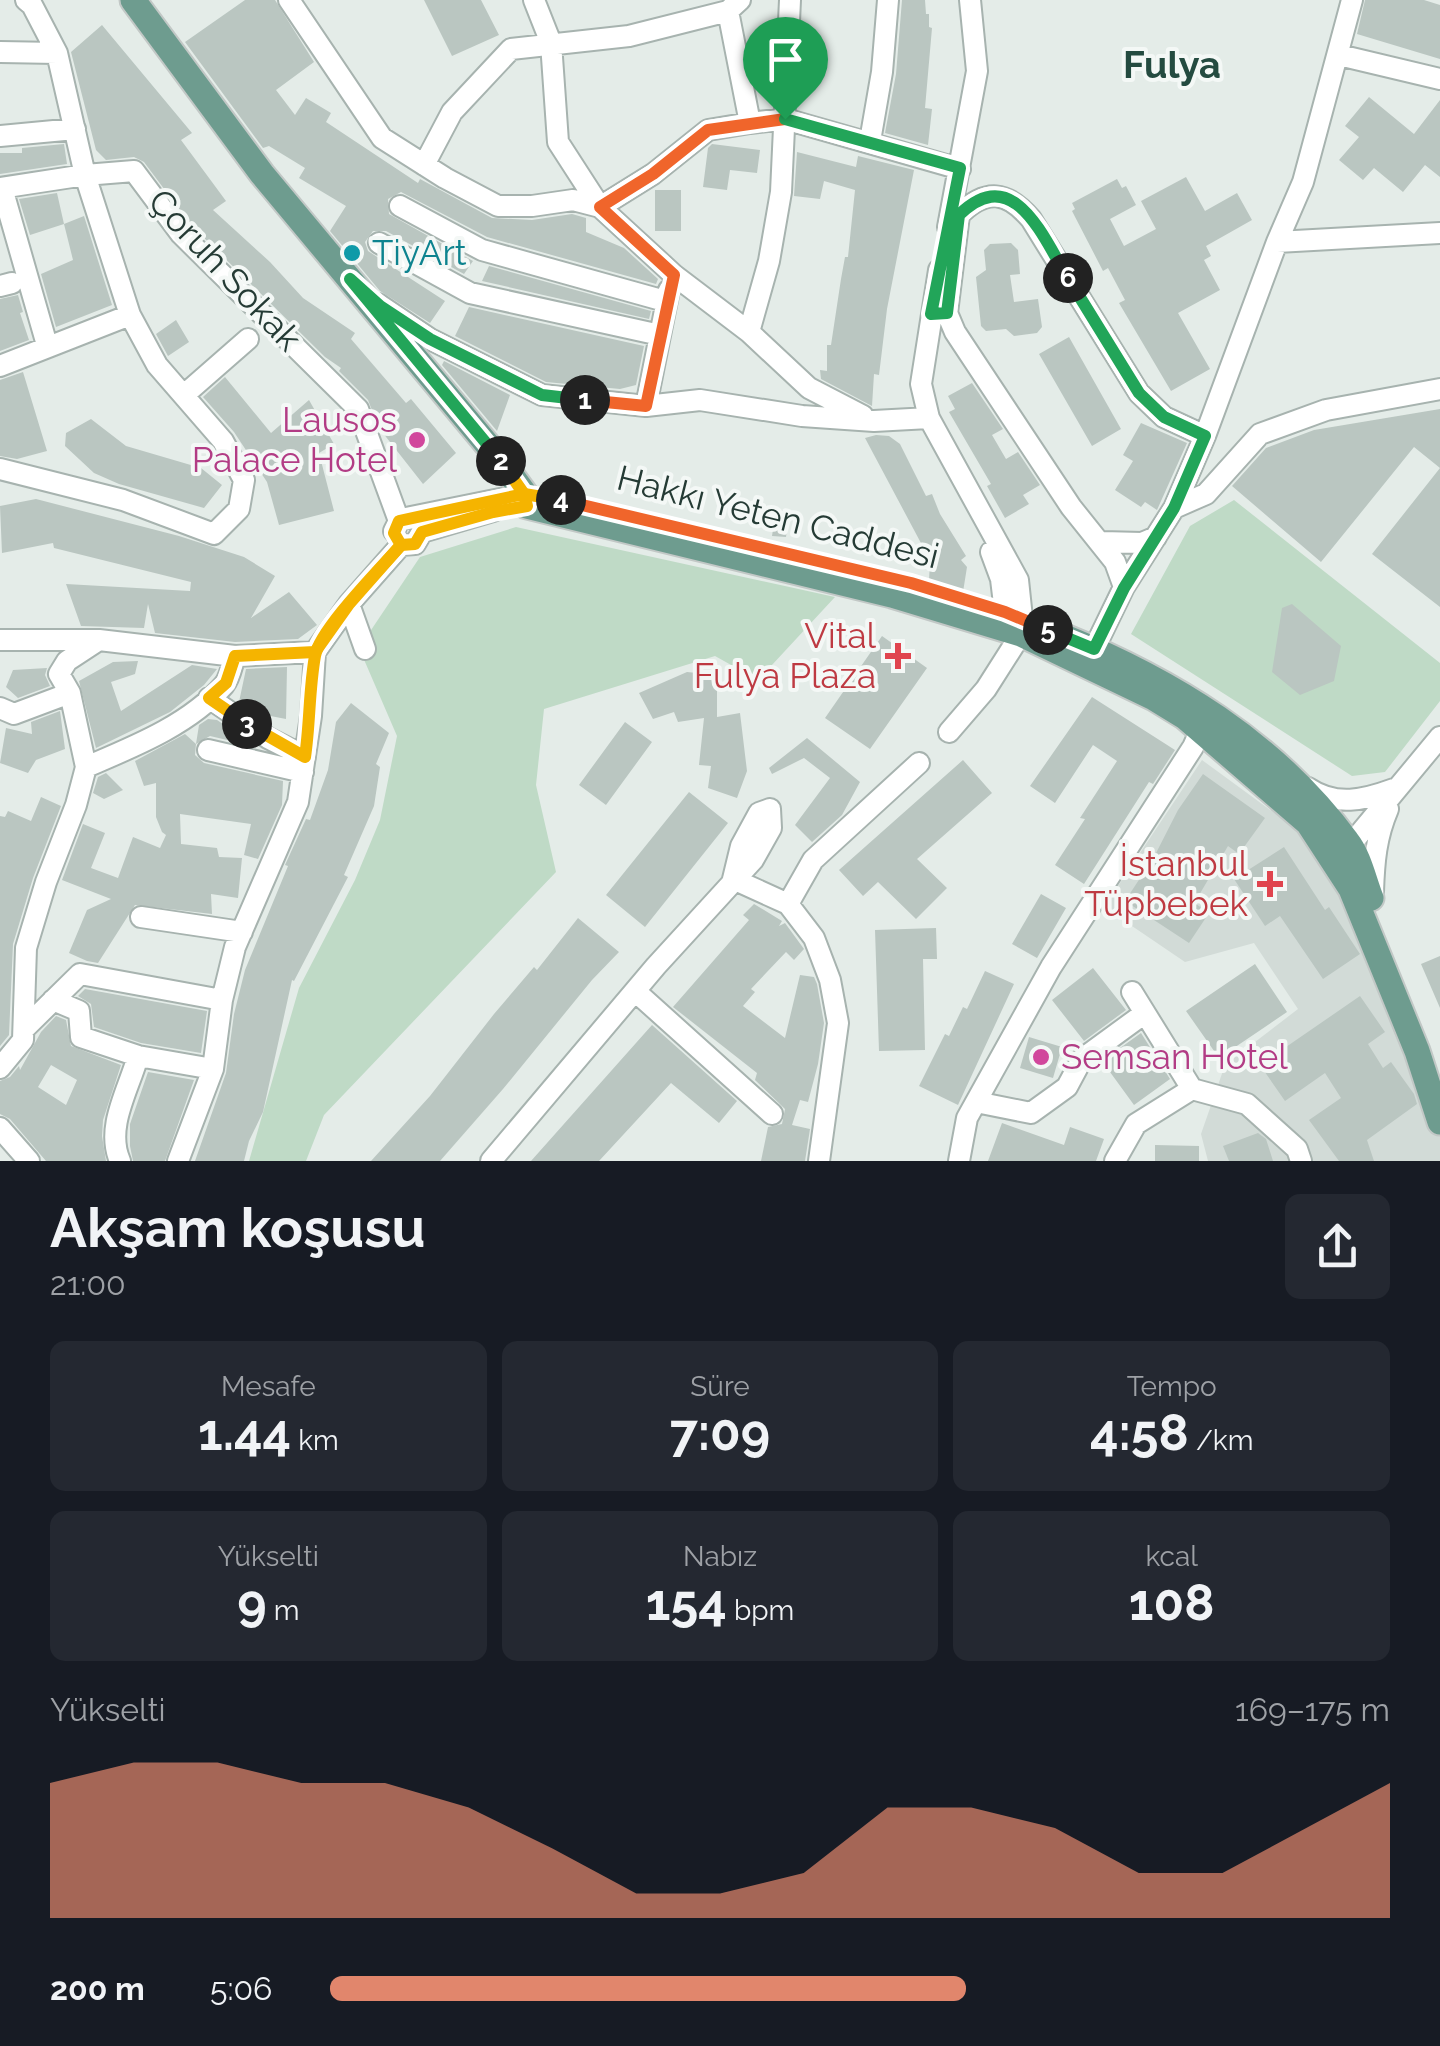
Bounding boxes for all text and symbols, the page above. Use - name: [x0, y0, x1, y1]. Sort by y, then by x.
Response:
- pin: [743, 17, 828, 120]
- icon: arrive: [758, 32, 813, 87]
- district label: Fulya: [1123, 42, 1221, 87]
- street label: Çoruh Sokak: [140, 181, 311, 359]
- place label: TiyArt: [372, 232, 467, 273]
- marker: TiyArt: [341, 242, 363, 264]
- pin: 6: [1043, 253, 1093, 303]
- text: 6: [1060, 261, 1077, 294]
- pin: 1: [560, 375, 610, 425]
- text: 1: [578, 383, 592, 416]
- place label: Lausos Palace Hotel: [192, 399, 397, 480]
- marker: Lausos Palace Hotel: [406, 429, 428, 451]
- pin: 2: [476, 436, 526, 486]
- text: 2: [493, 444, 509, 477]
- street label: Hakkı Yeten Caddesi: [613, 457, 943, 576]
- pin: 4: [536, 475, 586, 525]
- text: 4: [553, 483, 569, 516]
- pin: 5: [1023, 605, 1073, 655]
- text: 5: [1040, 613, 1056, 646]
- place label: Vital Fulya Plaza: [694, 615, 876, 696]
- marker: Vital Fulya Plaza: [885, 643, 911, 669]
- pin: 3: [222, 699, 272, 749]
- text: 3: [239, 707, 255, 740]
- place label: İstanbul Tüpbebek: [1084, 843, 1248, 924]
- marker: İstanbul Tüpbebek: [1257, 871, 1283, 897]
- place label: Semsan Hotel: [1061, 1036, 1288, 1077]
- marker: Semsan Hotel: [1030, 1046, 1052, 1068]
- button: share: [1285, 1194, 1390, 1299]
- text: Akşam koşusu: [50, 1195, 426, 1260]
- text: 21:00: [50, 1265, 126, 1302]
- text: Mesafe: [221, 1370, 316, 1403]
- text: Süre: [690, 1370, 750, 1403]
- text: Tempo: [1127, 1370, 1217, 1403]
- text: 1.44: [198, 1403, 291, 1462]
- text: 7:09: [670, 1403, 770, 1462]
- text: 4:58: [1090, 1403, 1189, 1462]
- text: km: [291, 1424, 339, 1457]
- text: /km: [1189, 1424, 1253, 1457]
- text: Yükselti: [218, 1540, 319, 1573]
- text: Nabız: [683, 1540, 757, 1573]
- text: kcal: [1145, 1540, 1198, 1573]
- text: 9: [237, 1573, 267, 1632]
- text: 154: [646, 1573, 727, 1632]
- text: 108: [1129, 1573, 1214, 1632]
- text: m: [267, 1594, 299, 1627]
- text: bpm: [727, 1594, 794, 1627]
- text: Yükselti: [50, 1691, 166, 1728]
- text: 169–175 m: [1235, 1691, 1390, 1728]
- text: 200 m: [50, 1970, 145, 2007]
- text: 5:06: [210, 1970, 272, 2007]

